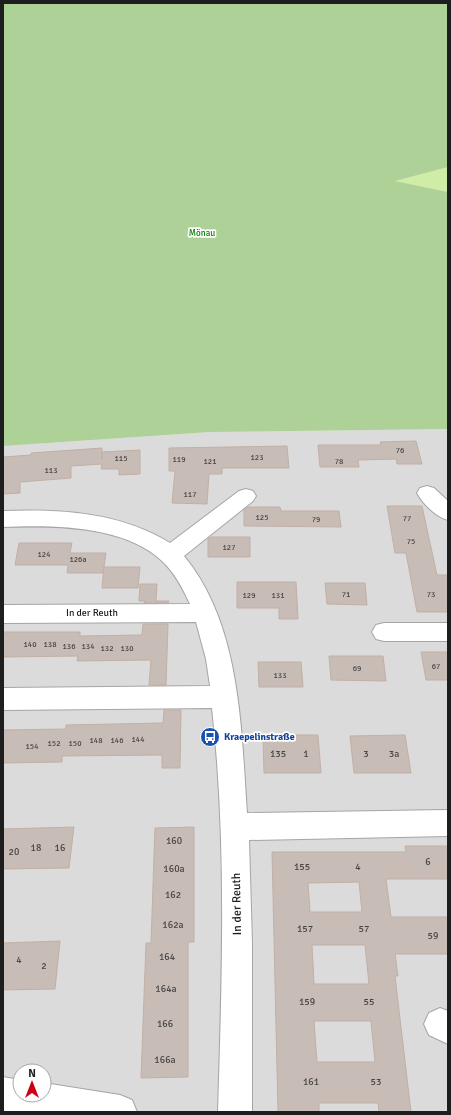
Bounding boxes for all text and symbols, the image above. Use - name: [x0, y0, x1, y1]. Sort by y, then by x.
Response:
- park label: Mönau: [189, 228, 215, 239]
- house number: 76: [396, 445, 404, 455]
- house number: 123: [251, 452, 263, 462]
- house number: 115: [115, 453, 127, 463]
- house number: 119: [173, 454, 185, 464]
- house number: 121: [204, 456, 216, 466]
- house number: 78: [335, 456, 343, 466]
- house number: 113: [45, 465, 57, 475]
- house number: 117: [184, 489, 196, 499]
- house number: 125: [256, 512, 268, 522]
- house number: 77: [403, 513, 411, 523]
- house number: 79: [312, 514, 320, 524]
- house number: 75: [407, 536, 415, 546]
- house number: 127: [223, 542, 235, 552]
- house number: 124: [38, 549, 51, 559]
- house number: 126a: [69, 554, 87, 564]
- house number: 71: [342, 589, 350, 599]
- house number: 73: [427, 589, 435, 599]
- house number: 129: [243, 590, 255, 600]
- house number: 131: [272, 590, 284, 600]
- street label: In der Reuth: [66, 607, 118, 619]
- house number: 140: [24, 639, 36, 649]
- house number: 138: [44, 639, 56, 649]
- house number: 136: [63, 641, 75, 651]
- house number: 134: [82, 641, 95, 651]
- house number: 132: [101, 643, 113, 653]
- house number: 130: [121, 643, 133, 653]
- house number: 67: [432, 661, 440, 671]
- house number: 69: [353, 663, 361, 673]
- house number: 133: [274, 670, 286, 680]
- bus stop icon: Kraepelinstraße: [199, 726, 221, 748]
- place label: Kraepelinstraße: [224, 731, 295, 743]
- house number: 144: [132, 734, 145, 744]
- house number: 148: [90, 735, 102, 745]
- house number: 146: [111, 735, 123, 745]
- house number: 152: [48, 738, 60, 748]
- house number: 150: [69, 738, 81, 748]
- house number: 154: [26, 741, 39, 751]
- house number: 135: [270, 748, 286, 760]
- house number: 1: [303, 748, 309, 760]
- house number: 3: [363, 748, 369, 760]
- house number: 3a: [389, 748, 399, 760]
- house number: 160: [166, 835, 182, 847]
- house number: 18: [31, 842, 41, 854]
- house number: 16: [55, 842, 65, 854]
- house number: 20: [9, 846, 19, 858]
- house number: 6: [425, 856, 431, 868]
- house number: 155: [294, 861, 310, 873]
- house number: 4: [355, 861, 361, 873]
- house number: 160a: [163, 863, 185, 875]
- street label: In der Reuth: [229, 873, 245, 935]
- house number: 162: [165, 889, 181, 901]
- house number: 162a: [162, 919, 184, 931]
- house number: 157: [297, 923, 313, 935]
- house number: 57: [359, 923, 369, 935]
- house number: 59: [428, 930, 438, 942]
- house number: 164: [159, 951, 176, 963]
- house number: 4: [16, 954, 22, 966]
- house number: 2: [41, 960, 47, 972]
- house number: 164a: [155, 983, 177, 995]
- house number: 159: [299, 996, 315, 1008]
- house number: 55: [364, 996, 374, 1008]
- house number: 166: [157, 1018, 173, 1030]
- house number: 166a: [154, 1054, 176, 1066]
- north arrow: [12, 1063, 52, 1103]
- text: N: [28, 1067, 36, 1080]
- house number: 161: [303, 1076, 319, 1088]
- house number: 53: [371, 1076, 381, 1088]

